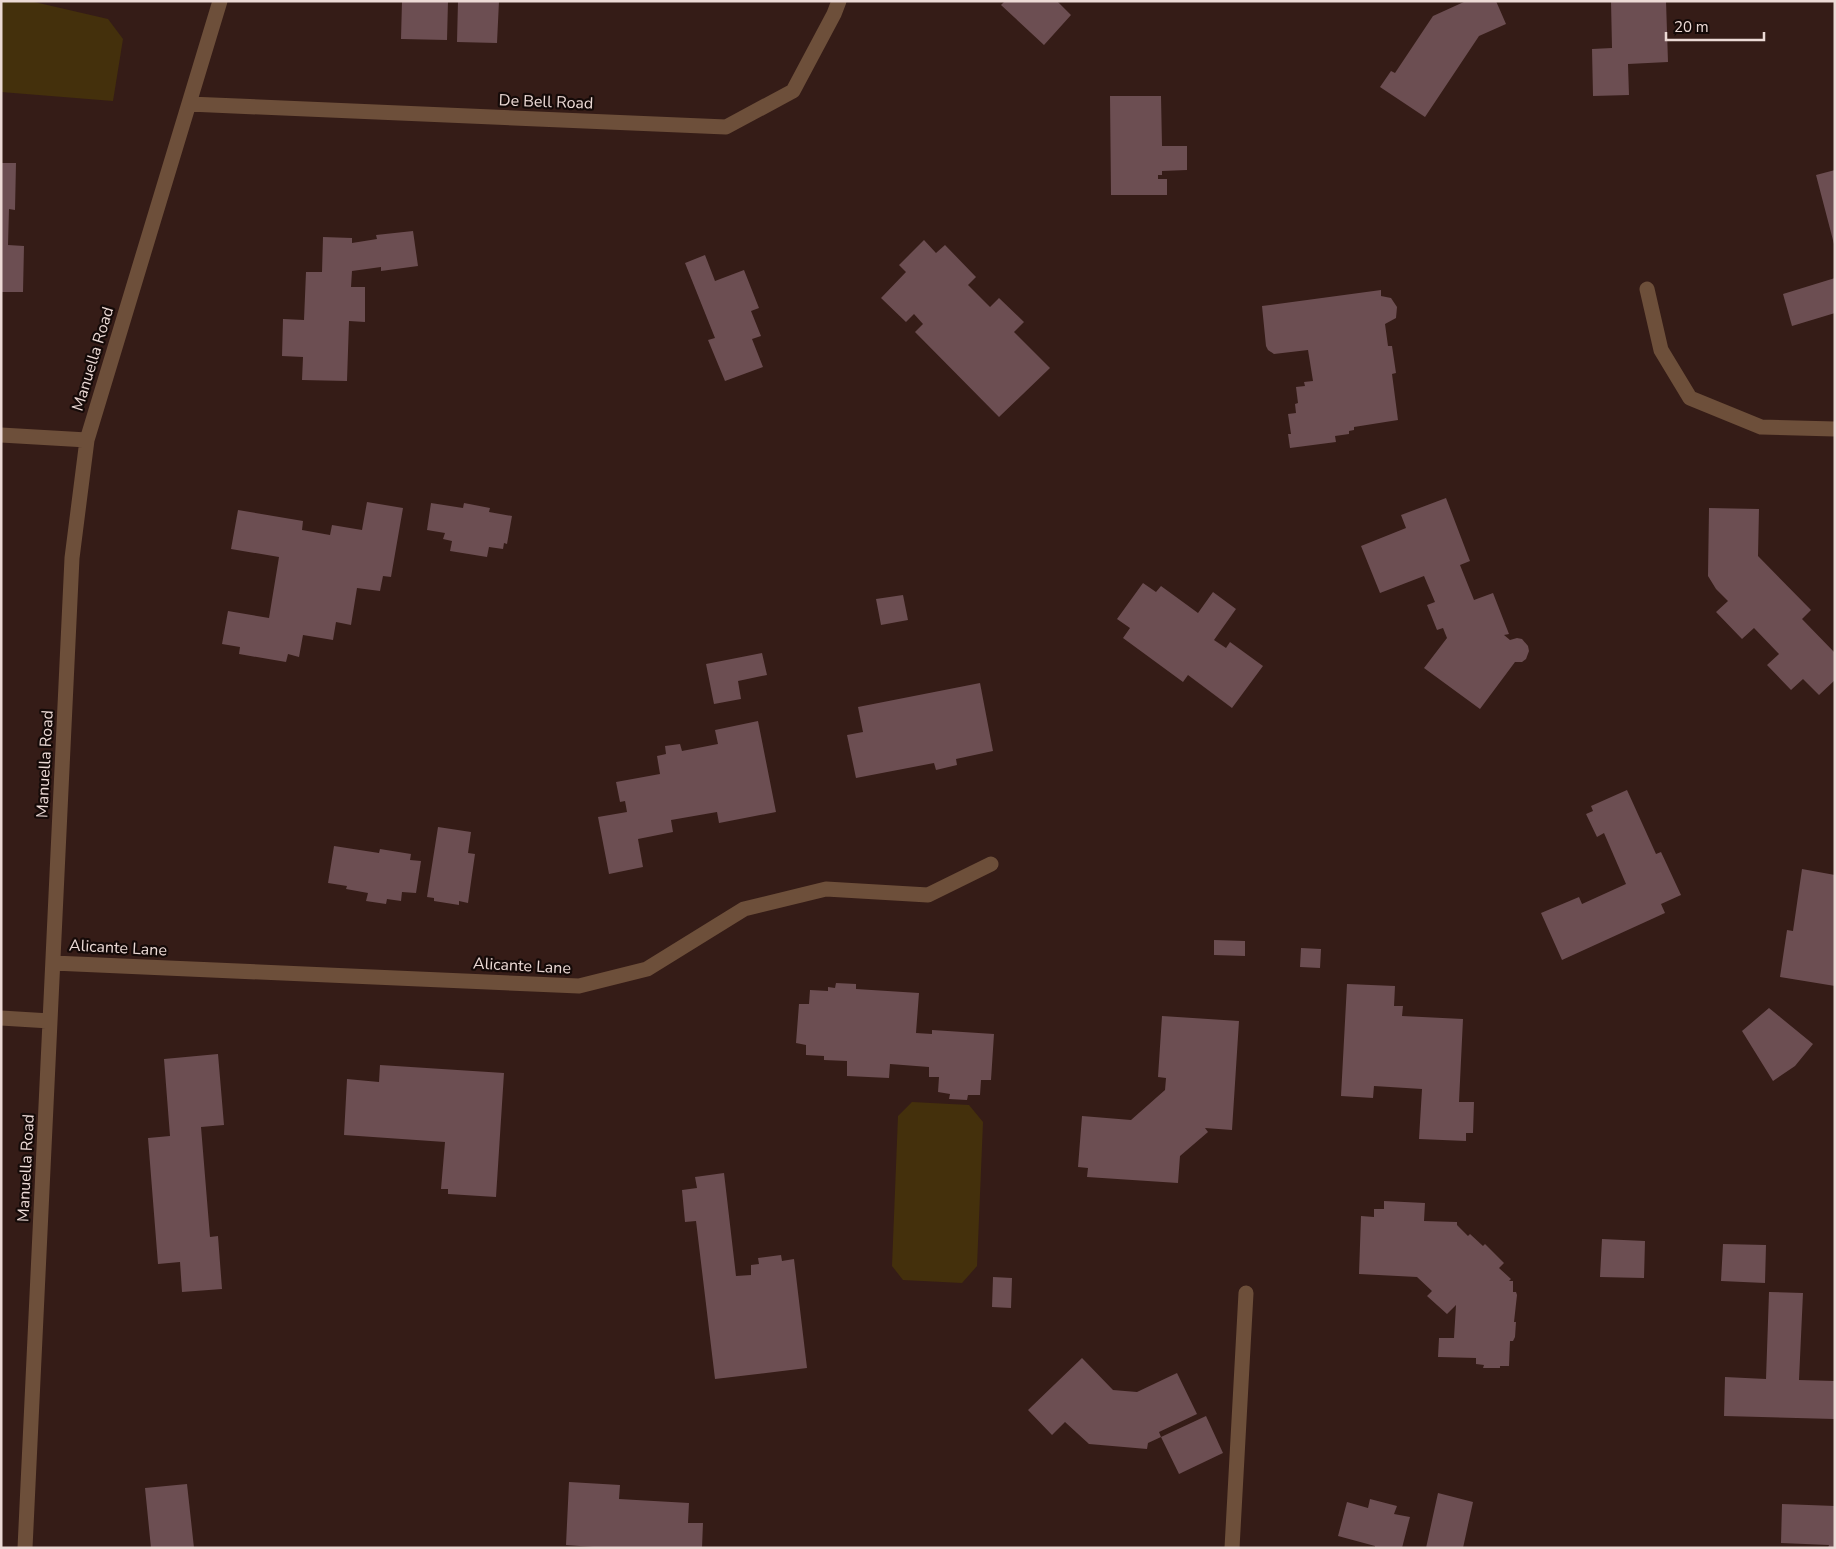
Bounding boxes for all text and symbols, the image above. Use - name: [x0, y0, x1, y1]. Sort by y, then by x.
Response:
- scale bar: [1666, 10, 1764, 42]
- text: 20 m: [1674, 17, 1709, 37]
- street label: De Bell Road: [498, 89, 594, 115]
- street label: Manuella Road: [67, 304, 119, 414]
- street label: Manuella Road: [31, 709, 59, 819]
- street label: Alicante Lane: [69, 934, 167, 962]
- street label: Alicante Lane: [473, 952, 571, 980]
- street label: Manuella Road: [12, 1113, 40, 1223]

